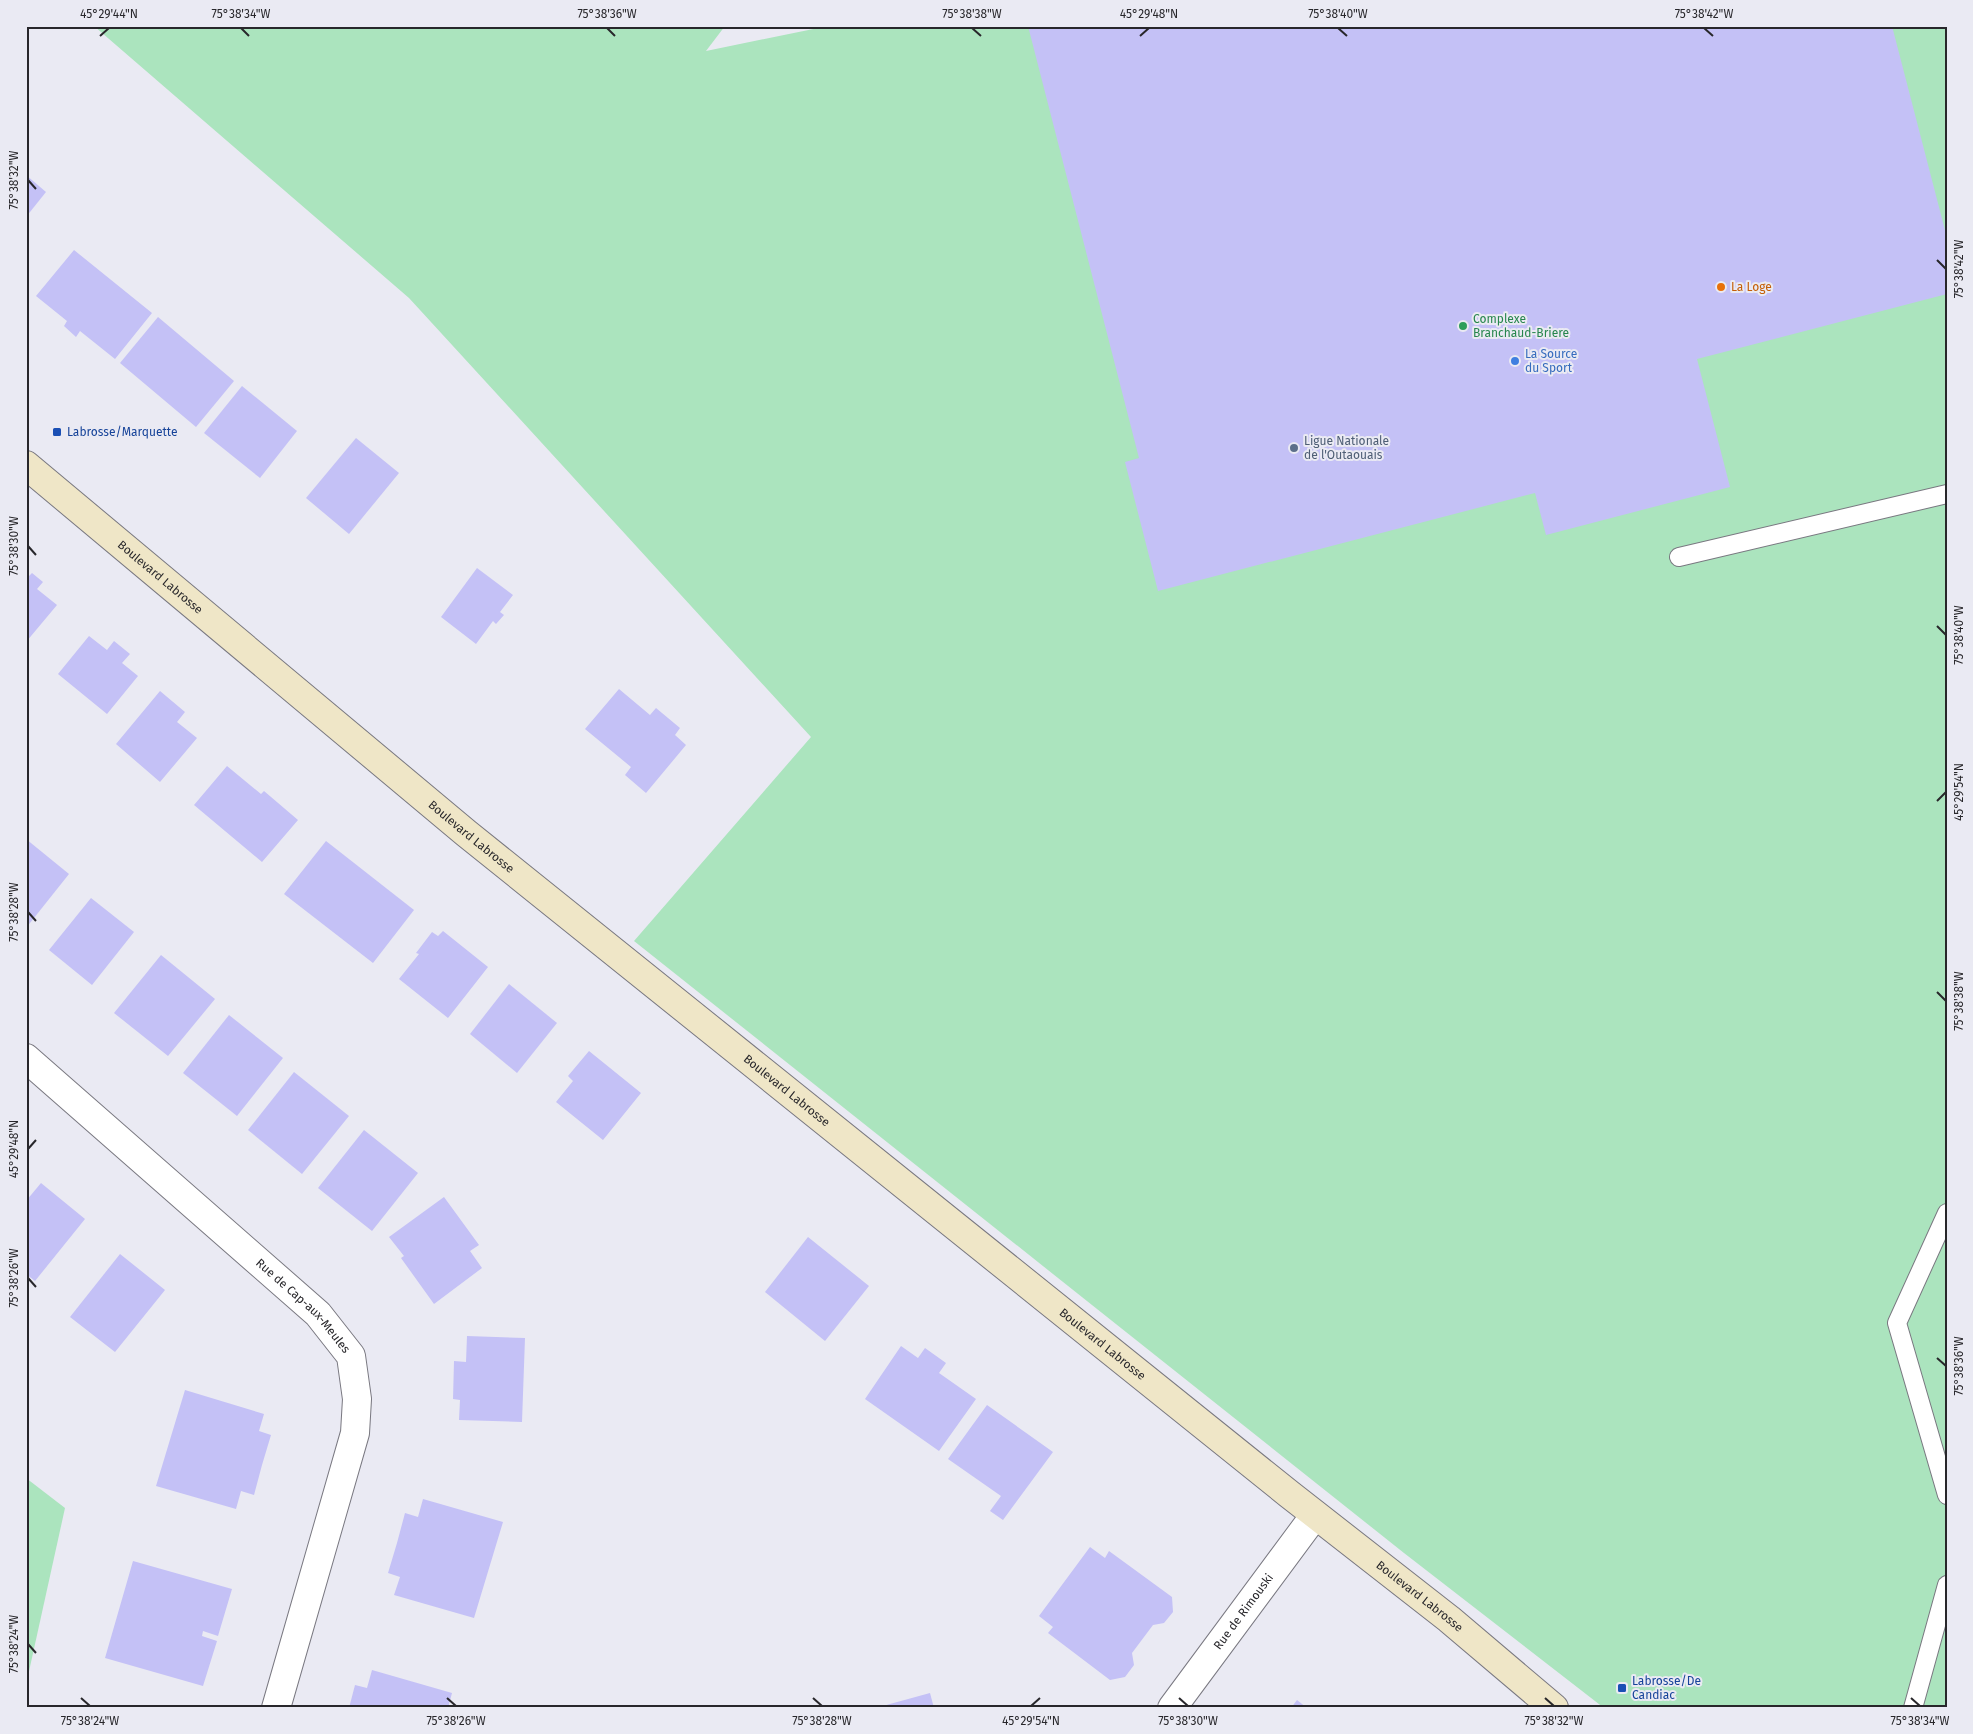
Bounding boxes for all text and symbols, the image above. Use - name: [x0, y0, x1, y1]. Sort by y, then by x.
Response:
- text: 45°29'44"N: [80, 7, 138, 21]
- text: 75°38'34"W: [212, 7, 270, 21]
- text: 75°38'36"W: [577, 7, 637, 21]
- text: 75°38'38"W: [942, 7, 1002, 21]
- text: 45°29'48"N: [1120, 7, 1178, 21]
- text: 75°38'40"W: [1308, 7, 1368, 21]
- text: 75°38'42"W: [1675, 7, 1733, 21]
- text: 75°38'32"W: [7, 150, 21, 209]
- text: 75°38'42"W: [1952, 240, 1966, 298]
- place label: La Loge: [1731, 280, 1772, 294]
- marker: La Loge: [1715, 281, 1727, 293]
- place label: Complexe Branchaud-Briere: [1473, 312, 1569, 340]
- marker: Complexe Branchaud-Briere: [1457, 320, 1469, 332]
- place label: La Source du Sport: [1525, 347, 1577, 375]
- marker: La Source du Sport: [1509, 355, 1521, 367]
- place label: Labrosse/Marquette: [67, 425, 178, 439]
- marker: Labrosse/Marquette: [51, 426, 63, 438]
- place label: Ligue Nationale de l'Outaouais: [1304, 434, 1389, 462]
- marker: Ligue Nationale de l'Outaouais: [1288, 442, 1300, 454]
- text: 75°38'30"W: [7, 516, 21, 576]
- street label: Boulevard Labrosse: [115, 538, 206, 617]
- text: 75°38'40"W: [1952, 605, 1966, 665]
- text: 45°29'54"N: [1952, 763, 1966, 821]
- street label: Boulevard Labrosse: [426, 798, 517, 876]
- text: 75°38'28"W: [7, 882, 21, 942]
- text: 75°38'38"W: [1952, 971, 1966, 1031]
- street label: Boulevard Labrosse: [741, 1052, 833, 1129]
- text: 45°29'48"N: [7, 1120, 21, 1178]
- text: 75°38'26"W: [7, 1248, 21, 1308]
- street label: Rue de Cap-aux-Meules: [253, 1256, 353, 1356]
- street label: Boulevard Labrosse: [1057, 1305, 1148, 1383]
- text: 75°38'36"W: [1952, 1336, 1966, 1396]
- street label: Boulevard Labrosse: [1373, 1558, 1466, 1635]
- street label: Rue de Rimouski: [1211, 1571, 1276, 1652]
- text: 75°38'24"W: [7, 1615, 21, 1673]
- place label: Labrosse/De Candiac: [1632, 1674, 1701, 1702]
- marker: Labrosse/De Candiac: [1616, 1682, 1628, 1694]
- text: 75°38'24"W: [61, 1714, 119, 1728]
- text: 75°38'26"W: [426, 1714, 486, 1728]
- text: 75°38'28"W: [792, 1714, 852, 1728]
- text: 45°29'54"N: [1002, 1714, 1060, 1728]
- text: 75°38'30"W: [1158, 1714, 1218, 1728]
- text: 75°38'32"W: [1525, 1714, 1584, 1728]
- text: 75°38'34"W: [1891, 1714, 1949, 1728]

